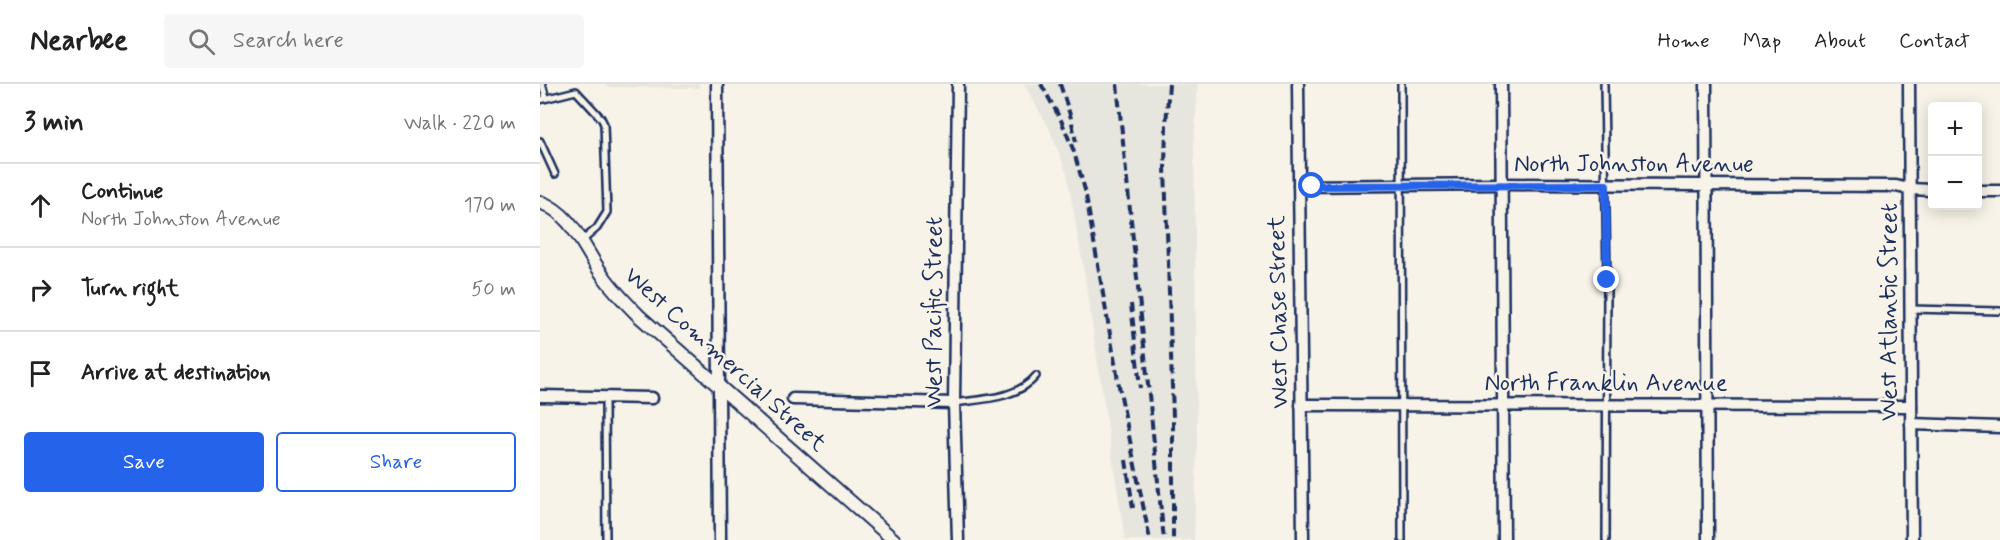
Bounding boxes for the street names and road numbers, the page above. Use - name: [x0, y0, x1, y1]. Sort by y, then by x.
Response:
- street label: North Johnston Avenue: [1514, 149, 1754, 180]
- street label: West Atlantic Street: [1874, 203, 1905, 421]
- street label: West Chase Street: [1262, 215, 1296, 409]
- street label: West Pacific Street: [919, 217, 950, 407]
- street label: West Commercial Street: [617, 261, 833, 459]
- street label: North Franklin Avenue: [1484, 368, 1728, 399]

